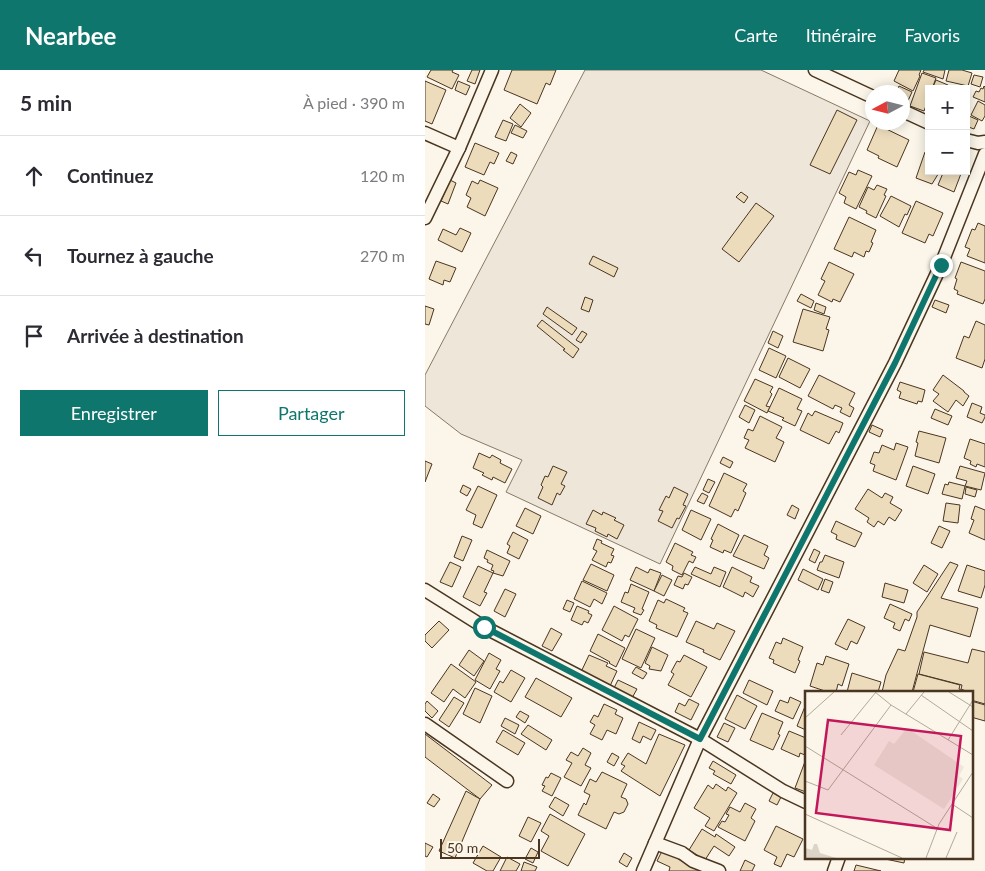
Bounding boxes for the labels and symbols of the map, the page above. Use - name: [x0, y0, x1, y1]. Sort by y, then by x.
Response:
- north arrow: [865, 85, 910, 130]
- route end: [930, 254, 953, 277]
- route start: [473, 616, 496, 639]
- inset map: [805, 691, 973, 858]
- scale bar: [440, 836, 540, 859]

